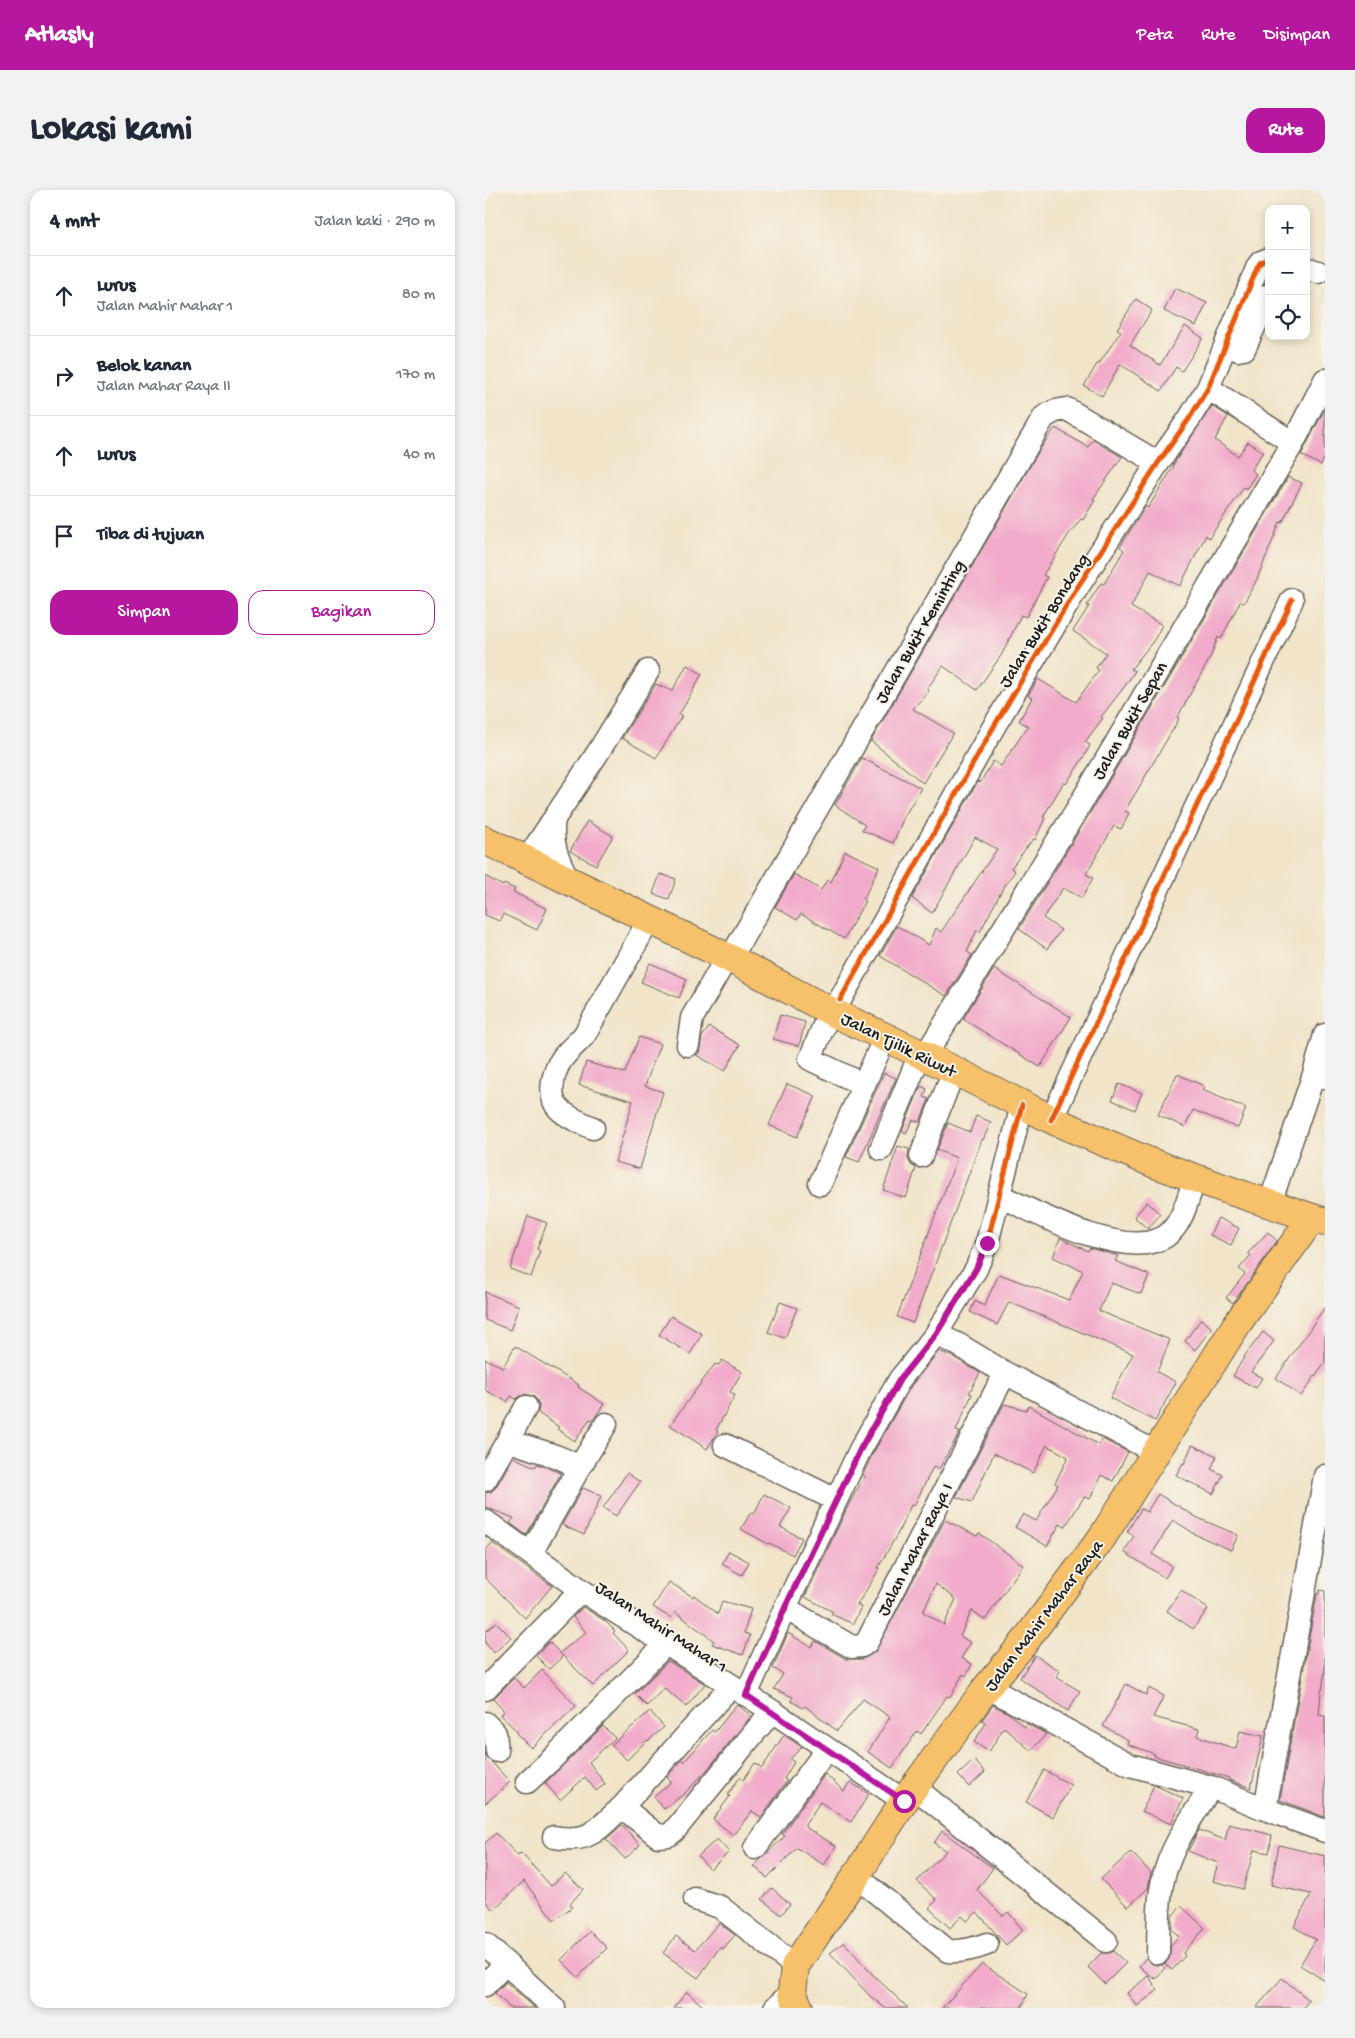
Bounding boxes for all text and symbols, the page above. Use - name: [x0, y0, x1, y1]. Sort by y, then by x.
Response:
- text: Atlasly: [25, 21, 94, 50]
- text: Peta: [1137, 25, 1173, 46]
- text: Rute: [1201, 25, 1236, 46]
- text: Disimpan: [1264, 25, 1330, 46]
- button: Rute: [1246, 108, 1325, 153]
- text: Lokasi kami: [30, 110, 192, 151]
- map controls: [1265, 205, 1310, 340]
- button: +: [1265, 205, 1310, 250]
- text: 4 mnt: [50, 210, 98, 235]
- text: Jalan kaki · 290 m: [315, 213, 435, 232]
- button: −: [1265, 250, 1310, 295]
- text: Lurus: [97, 275, 136, 298]
- icon: ahead: [50, 282, 78, 310]
- text: 80 m: [402, 286, 435, 305]
- button: locate: [1265, 295, 1310, 340]
- text: Jalan Mahir Mahar 1: [97, 298, 233, 317]
- text: Belok kanan: [97, 355, 191, 378]
- icon: right: [50, 362, 78, 390]
- text: 170 m: [396, 366, 435, 385]
- text: Jalan Mahar Raya II: [97, 378, 231, 397]
- icon: ahead: [50, 442, 78, 470]
- text: Lurus: [97, 444, 136, 467]
- text: 40 m: [403, 446, 435, 465]
- icon: arrive: [50, 522, 78, 550]
- text: Tiba di tujuan: [97, 524, 204, 547]
- street label: Jalan Bukit Bondang: [995, 550, 1095, 692]
- street label: Jalan Bukit Keminting: [872, 557, 971, 708]
- button: Simpan: [50, 590, 238, 635]
- button: Bagikan: [248, 590, 435, 635]
- street label: Jalan Bukit Sepan: [1089, 658, 1174, 784]
- street label: Jalan Tjilik Riwut: [837, 1009, 960, 1084]
- route end: [976, 1232, 999, 1255]
- street label: Jalan Mahar Raya I: [874, 1480, 959, 1620]
- street label: Jalan Mahir Mahar Raya: [981, 1536, 1109, 1696]
- street label: Jalan Mahir Mahar 1: [591, 1578, 731, 1679]
- route start: [893, 1790, 916, 1813]

